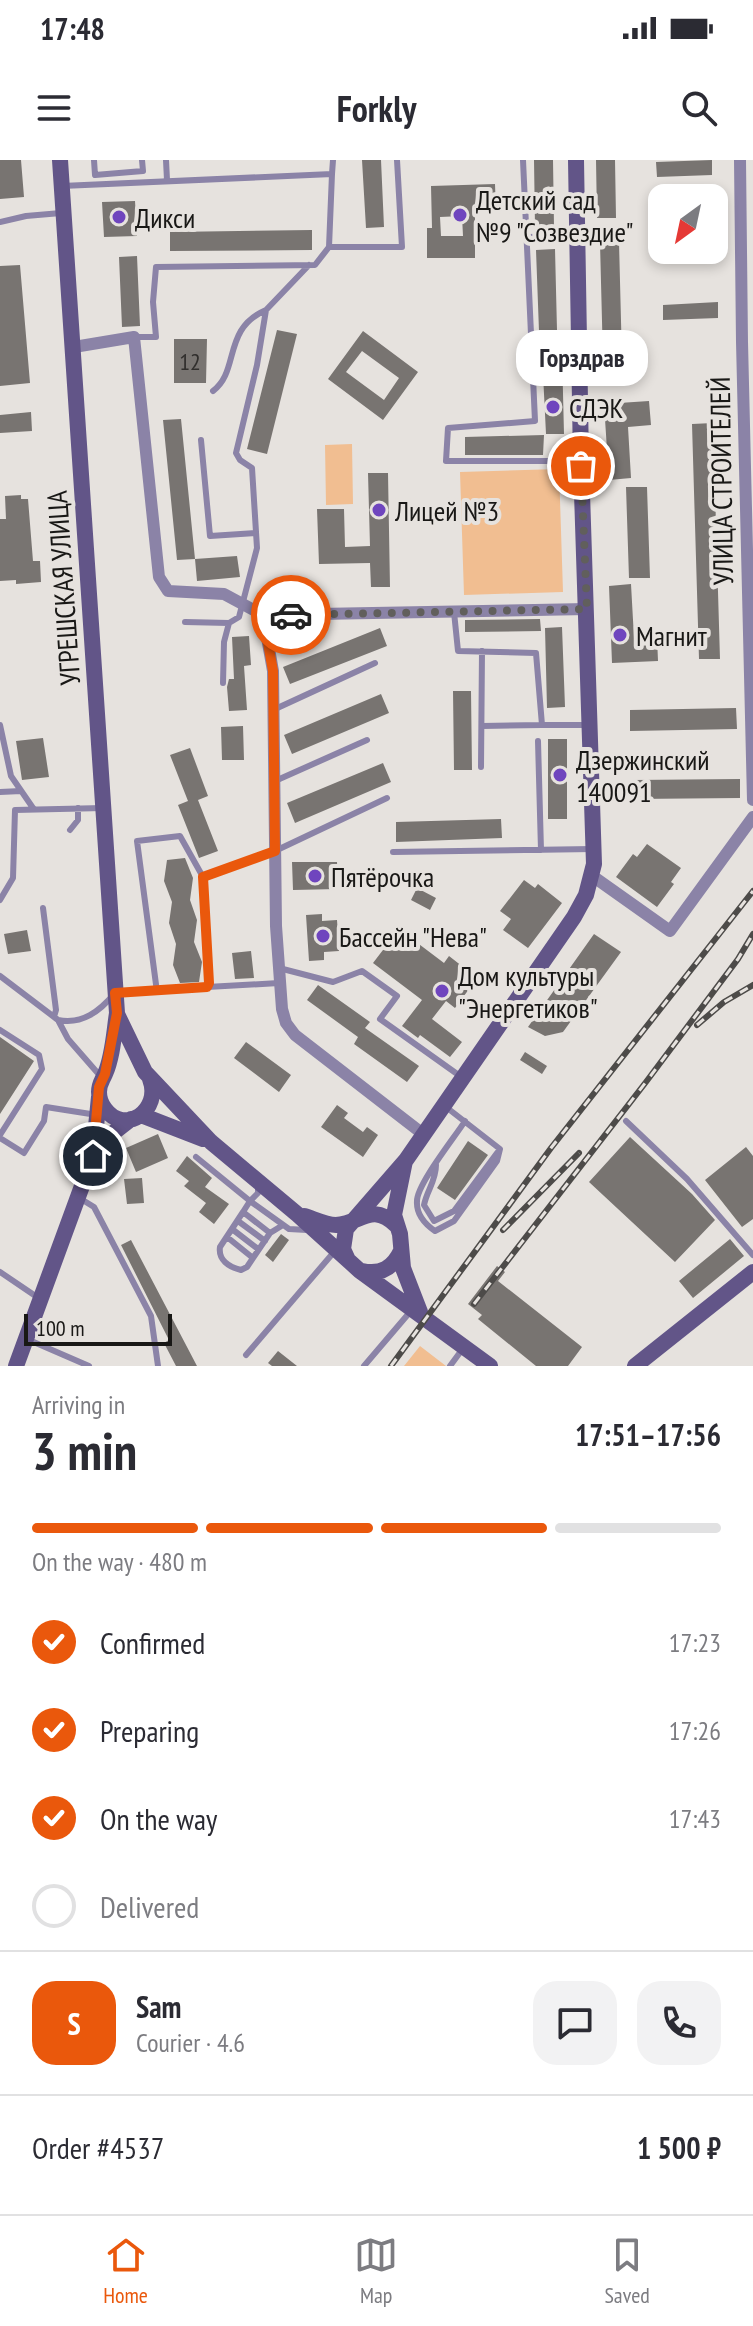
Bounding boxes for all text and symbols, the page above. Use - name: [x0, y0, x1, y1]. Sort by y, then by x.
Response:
- text: 17:48: [40, 9, 105, 48]
- text: Forkly: [337, 85, 416, 132]
- icon: menu: [32, 86, 76, 130]
- icon: search: [677, 86, 721, 130]
- place label: Детский сад №9 "Созвездие": [476, 181, 634, 250]
- north arrow: [648, 184, 728, 264]
- map controls: [648, 184, 728, 264]
- place label: Дикси: [135, 199, 195, 236]
- marker: Детский сад №9 "Созвездие": [451, 206, 469, 224]
- marker: Дикси: [110, 208, 128, 226]
- callout: Горздрав: [515, 330, 647, 386]
- text: Горздрав: [539, 341, 625, 374]
- house number: 12: [179, 346, 201, 377]
- street label: УЛИЦА СТРОИТЕЛЕЙ: [701, 376, 741, 586]
- place label: СДЭК: [569, 389, 624, 426]
- marker: СДЭК: [544, 398, 562, 416]
- pin: [547, 432, 615, 500]
- icon: bag: [559, 444, 603, 488]
- street label: УГРЕШСКАЯ УЛИЦА: [38, 489, 88, 687]
- place label: Лицей №3: [394, 492, 499, 529]
- marker: Лицей №3: [370, 501, 388, 519]
- courier: [251, 575, 331, 655]
- icon: car: [269, 593, 313, 637]
- place label: Магнит: [636, 617, 707, 654]
- marker: Магнит: [611, 626, 629, 644]
- place label: Дзержинский 140091: [576, 741, 709, 810]
- marker: Дзержинский 140091: [551, 766, 569, 784]
- place label: Пятёрочка: [331, 858, 434, 895]
- marker: Пятёрочка: [306, 867, 324, 885]
- place label: Бассейн "Нева": [339, 918, 487, 955]
- marker: Бассейн "Нева": [314, 927, 332, 945]
- place label: Дом культуры "Энергетиков": [458, 957, 598, 1026]
- marker: Дом культуры "Энергетиков": [433, 982, 451, 1000]
- pin: [59, 1122, 127, 1190]
- icon: home: [71, 1134, 115, 1178]
- scale bar: [24, 1310, 172, 1346]
- text: 100 m: [36, 1314, 85, 1342]
- text: Arriving in: [32, 1388, 125, 1421]
- text: 17:51–17:56: [575, 1415, 721, 1454]
- text: 3 min: [32, 1417, 137, 1484]
- text: On the way · 480 m: [32, 1545, 207, 1578]
- icon: check: [32, 1620, 76, 1664]
- text: Confirmed: [100, 1623, 205, 1662]
- text: 17:23: [669, 1626, 721, 1659]
- icon: check: [32, 1708, 76, 1752]
- text: Preparing: [100, 1711, 199, 1750]
- text: 17:26: [669, 1714, 721, 1747]
- icon: check: [32, 1796, 76, 1840]
- text: On the way: [100, 1799, 217, 1838]
- text: 17:43: [669, 1802, 721, 1835]
- text: Delivered: [100, 1887, 199, 1926]
- button: chat: [533, 1981, 617, 2065]
- button: phone: [637, 1981, 721, 2065]
- text: Sam: [136, 1987, 181, 2026]
- text: S: [67, 2004, 81, 2043]
- text: Courier · 4.6: [136, 2026, 245, 2059]
- text: Order #4537: [32, 2128, 164, 2167]
- text: 1 500 ₽: [637, 2128, 721, 2167]
- tab: Home: [103, 2233, 148, 2309]
- tab: Map: [354, 2233, 398, 2309]
- tab: Saved: [604, 2233, 650, 2309]

